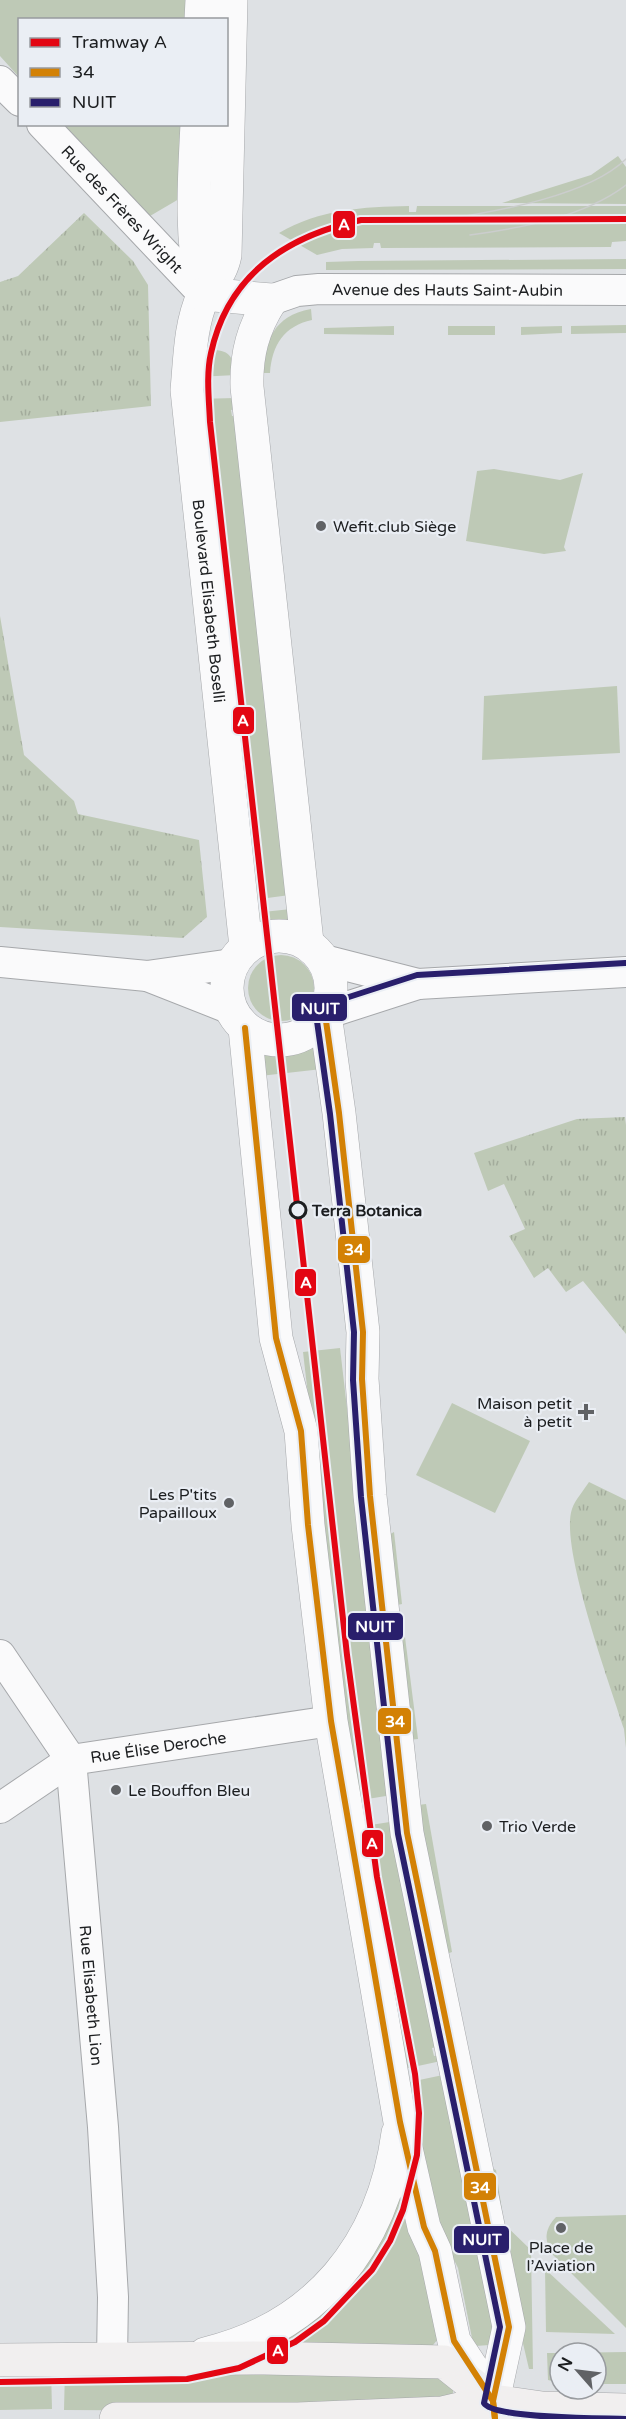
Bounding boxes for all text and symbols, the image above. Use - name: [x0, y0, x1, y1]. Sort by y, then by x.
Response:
- legend: [18, 18, 228, 126]
- text: Tramway A: [72, 31, 167, 53]
- text: 34: [72, 61, 95, 83]
- text: NUIT: [72, 91, 116, 113]
- street label: Rue des Frères Wright: [57, 142, 187, 278]
- line badge: A: [332, 210, 356, 239]
- text: A: [338, 215, 350, 235]
- street label: Avenue des Hauts Saint-Aubin: [332, 280, 563, 301]
- street label: Boulevard Elisabeth Boselli: [188, 498, 229, 704]
- place label: Wefit.club Siège: [333, 517, 456, 537]
- marker: Wefit.club Siège: [314, 519, 328, 533]
- line badge: A: [232, 706, 255, 735]
- text: A: [237, 711, 249, 731]
- line badge: NUIT: [291, 993, 348, 1022]
- text: NUIT: [300, 999, 340, 1019]
- marker: Terra Botanica: [289, 1201, 307, 1219]
- place label: Terra Botanica: [311, 1201, 422, 1221]
- line badge: 34: [337, 1235, 371, 1264]
- text: 34: [344, 1240, 364, 1260]
- line badge: A: [294, 1268, 317, 1297]
- text: A: [300, 1273, 312, 1293]
- place label: Maison petit à petit: [477, 1394, 572, 1432]
- marker: Maison petit à petit: [577, 1403, 595, 1421]
- place label: Les P'tits Papailloux: [139, 1485, 217, 1523]
- marker: Les P'tits Papailloux: [222, 1496, 236, 1510]
- line badge: NUIT: [347, 1612, 404, 1641]
- text: NUIT: [355, 1617, 395, 1637]
- line badge: 34: [377, 1707, 412, 1735]
- text: 34: [385, 1712, 405, 1732]
- street label: Rue Élise Deroche: [89, 1728, 228, 1768]
- place label: Le Bouffon Bleu: [128, 1781, 250, 1801]
- marker: Le Bouffon Bleu: [109, 1783, 123, 1797]
- place label: Trio Verde: [499, 1817, 576, 1837]
- marker: Trio Verde: [480, 1819, 494, 1833]
- line badge: A: [361, 1829, 384, 1858]
- text: A: [366, 1834, 378, 1854]
- street label: Rue Elisabeth Lion: [74, 1924, 107, 2067]
- line badge: 34: [463, 2172, 497, 2201]
- text: 34: [470, 2178, 490, 2198]
- marker: Place de l’Aviation: [554, 2221, 568, 2235]
- line badge: NUIT: [453, 2225, 510, 2254]
- text: NUIT: [462, 2230, 502, 2250]
- place label: Place de l’Aviation: [526, 2238, 596, 2276]
- line badge: A: [266, 2336, 289, 2365]
- text: A: [272, 2341, 284, 2361]
- north arrow: [548, 2341, 608, 2401]
- text: N: [554, 2354, 577, 2375]

